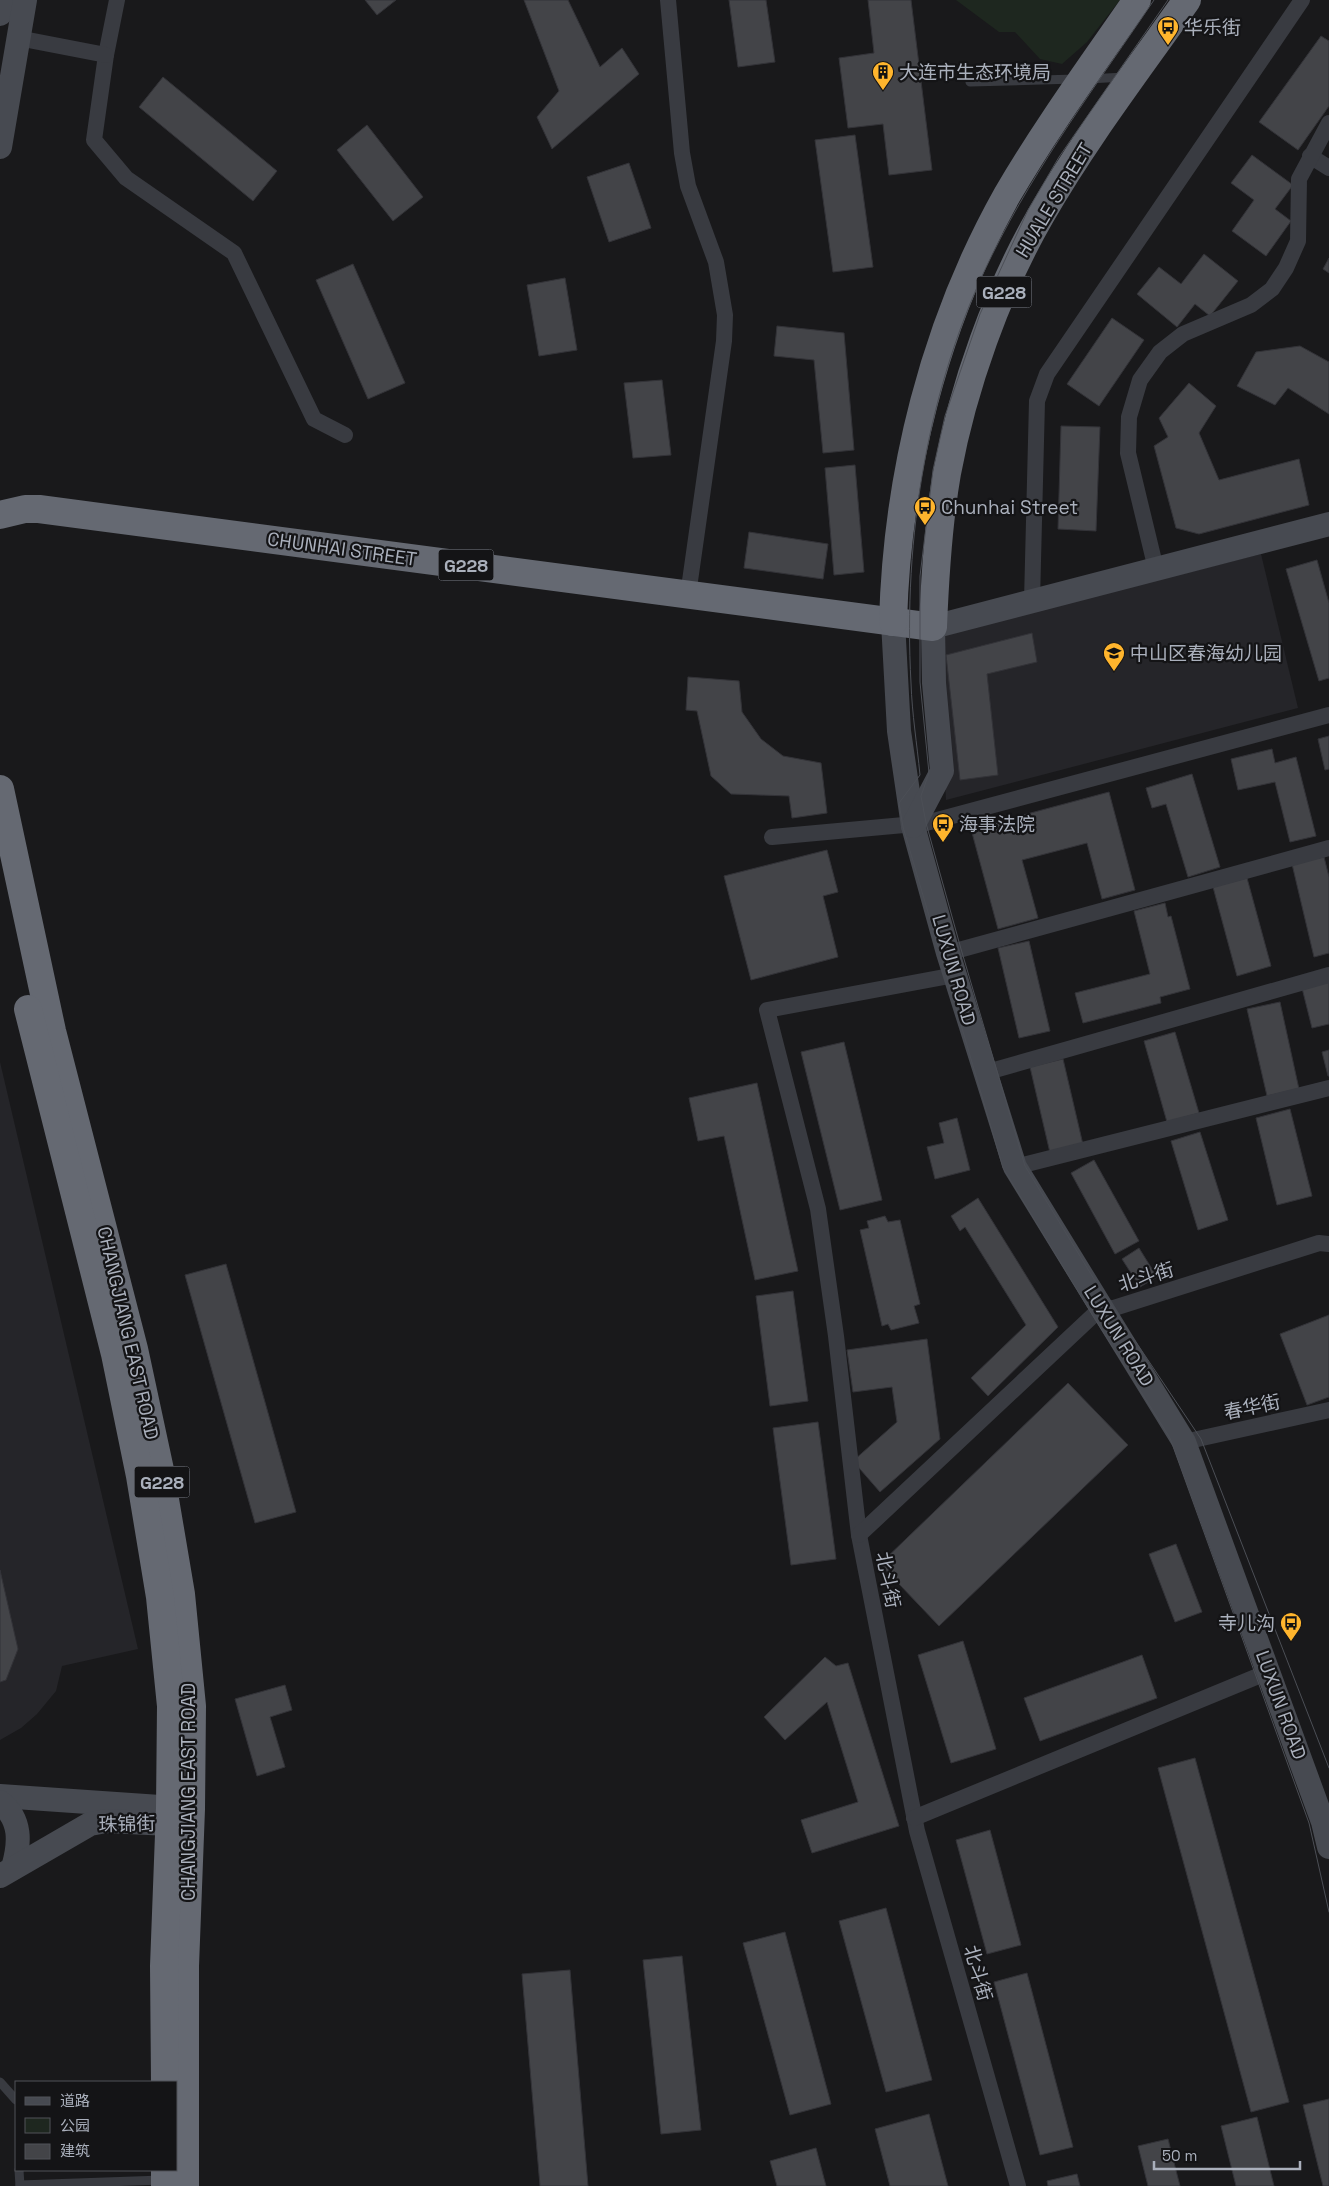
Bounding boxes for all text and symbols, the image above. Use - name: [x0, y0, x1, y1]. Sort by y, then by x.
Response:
- bus stop icon: 华乐街: [1156, 15, 1180, 46]
- place label: 华乐街: [1184, 15, 1241, 40]
- building icon: 大连市生态环境局: [871, 60, 895, 91]
- place label: 大连市生态环境局: [899, 60, 1051, 85]
- street label: HUALE STREET: [1010, 138, 1098, 262]
- road number: G228: [976, 276, 1032, 308]
- bus stop icon: Chunhai Street: [913, 495, 937, 526]
- place label: Chunhai Street: [941, 495, 1078, 520]
- street label: CHUNHAI STREET: [266, 526, 418, 572]
- road number: G228: [438, 550, 494, 580]
- school or university icon: 中山区春海幼儿园: [1102, 641, 1126, 672]
- place label: 中山区春海幼儿园: [1130, 641, 1282, 666]
- bus stop icon: 海事法院: [931, 812, 955, 843]
- place label: 海事法院: [959, 812, 1035, 837]
- street label: LUXUN ROAD: [926, 912, 982, 1028]
- street label: CHANGJIANG EAST ROAD: [91, 1224, 165, 1442]
- street label: 北斗街: [1115, 1257, 1177, 1297]
- street label: LUXUN ROAD: [1078, 1281, 1160, 1391]
- street label: 春华街: [1222, 1389, 1282, 1425]
- road number: G228: [134, 1466, 190, 1498]
- street label: 北斗街: [870, 1550, 906, 1610]
- place label: 寺儿沟: [1218, 1611, 1275, 1636]
- bus stop icon: 寺儿沟: [1279, 1611, 1303, 1642]
- street label: LUXUN ROAD: [1250, 1647, 1312, 1763]
- street label: CHANGJIANG EAST ROAD: [176, 1683, 201, 1901]
- street label: 珠锦街: [98, 1811, 156, 1837]
- street label: 北斗街: [958, 1942, 998, 2004]
- legend: [15, 2081, 178, 2171]
- text: 道路: [60, 2091, 90, 2110]
- text: 公园: [60, 2116, 90, 2135]
- scale bar: [1154, 2138, 1300, 2170]
- text: 建筑: [60, 2141, 90, 2160]
- text: 50 m: [1162, 2146, 1197, 2165]

